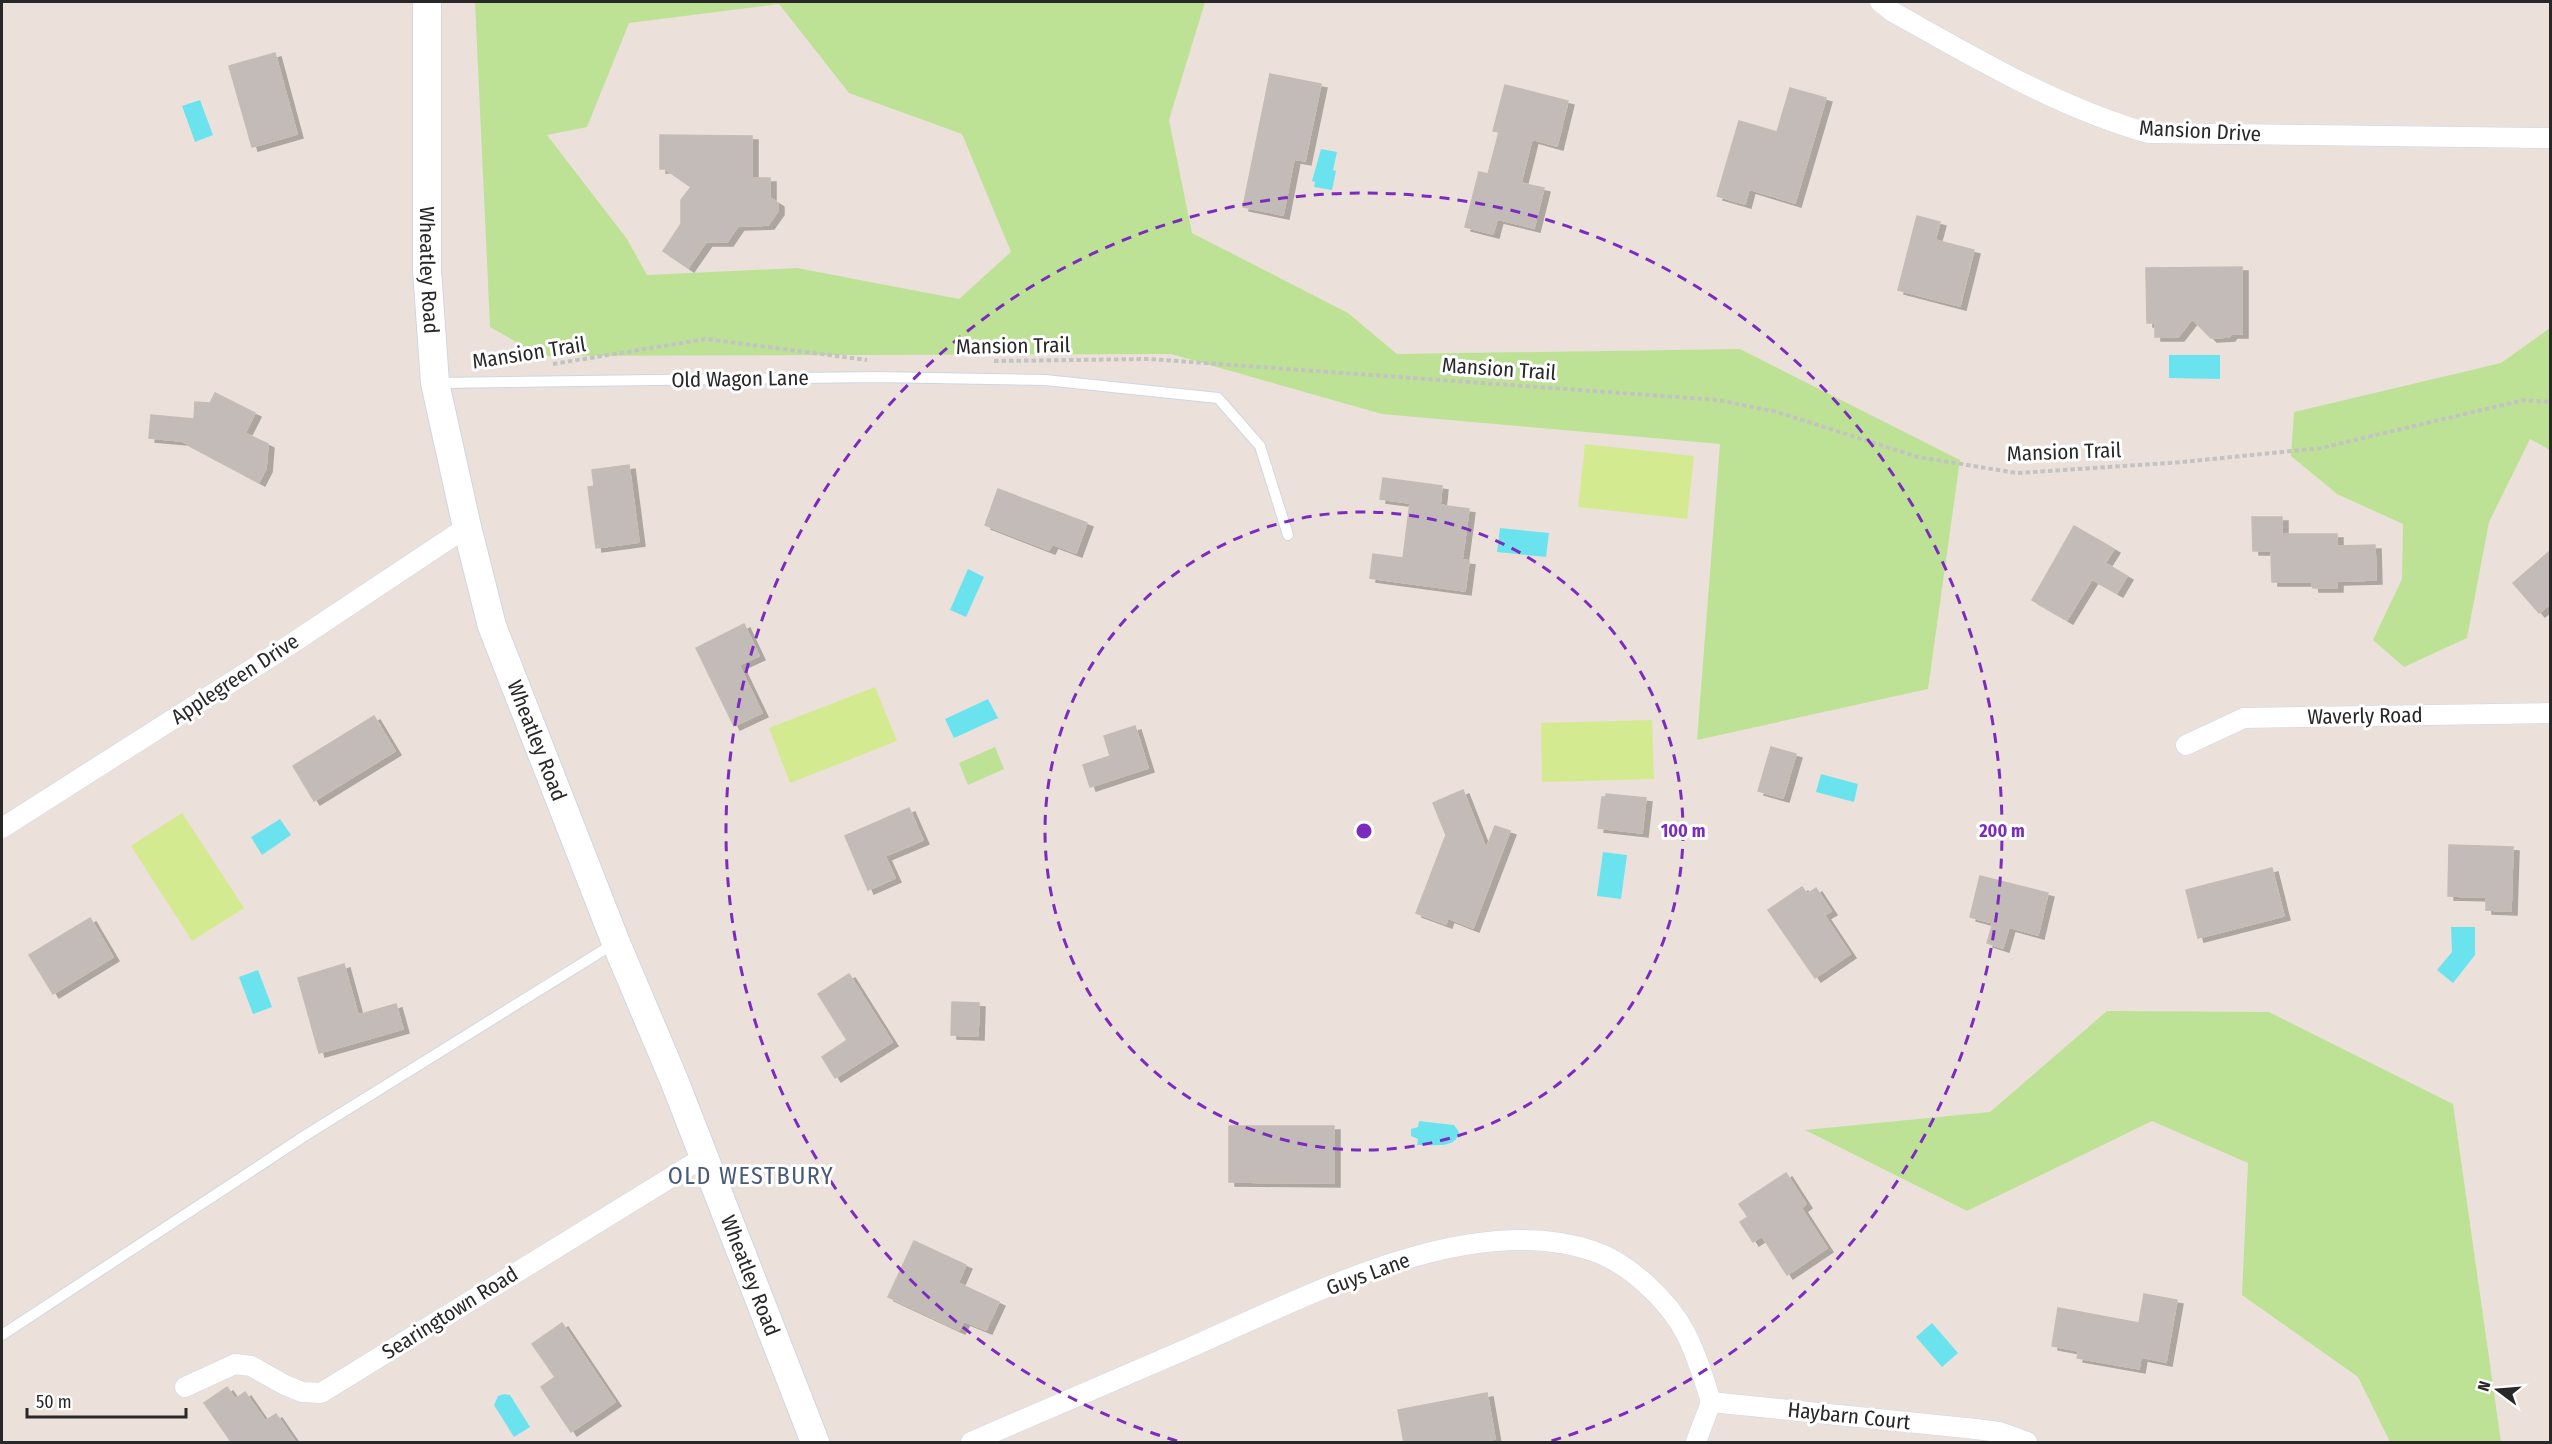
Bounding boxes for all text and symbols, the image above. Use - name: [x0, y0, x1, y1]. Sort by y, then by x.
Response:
- street label: Mansion Drive: [2138, 115, 2262, 147]
- street label: Wheatley Road: [414, 206, 444, 335]
- street label: Mansion Trail: [470, 331, 588, 375]
- street label: Mansion Trail: [956, 332, 1071, 360]
- street label: Mansion Trail: [1441, 352, 1557, 386]
- street label: Old Wagon Lane: [671, 365, 809, 393]
- street label: Mansion Trail: [2006, 437, 2122, 467]
- street label: Applegreen Drive: [166, 628, 304, 730]
- street label: Wheatley Road: [501, 676, 572, 805]
- street label: Waverly Road: [2307, 702, 2423, 730]
- text: 100 m: [1661, 820, 1705, 842]
- text: 200 m: [1978, 820, 2025, 842]
- centre of rings: [1354, 821, 1374, 841]
- district label: OLD WESTBURY: [668, 1162, 834, 1190]
- street label: Wheatley Road: [715, 1211, 785, 1340]
- street label: Guys Lane: [1323, 1247, 1413, 1301]
- street label: Searingtown Road: [377, 1261, 523, 1365]
- north arrow: [2468, 1360, 2528, 1420]
- text: N: [2474, 1379, 2495, 1393]
- scale bar: [27, 1381, 186, 1419]
- text: 50 m: [36, 1391, 72, 1413]
- street label: Haybarn Court: [1786, 1397, 1912, 1435]

